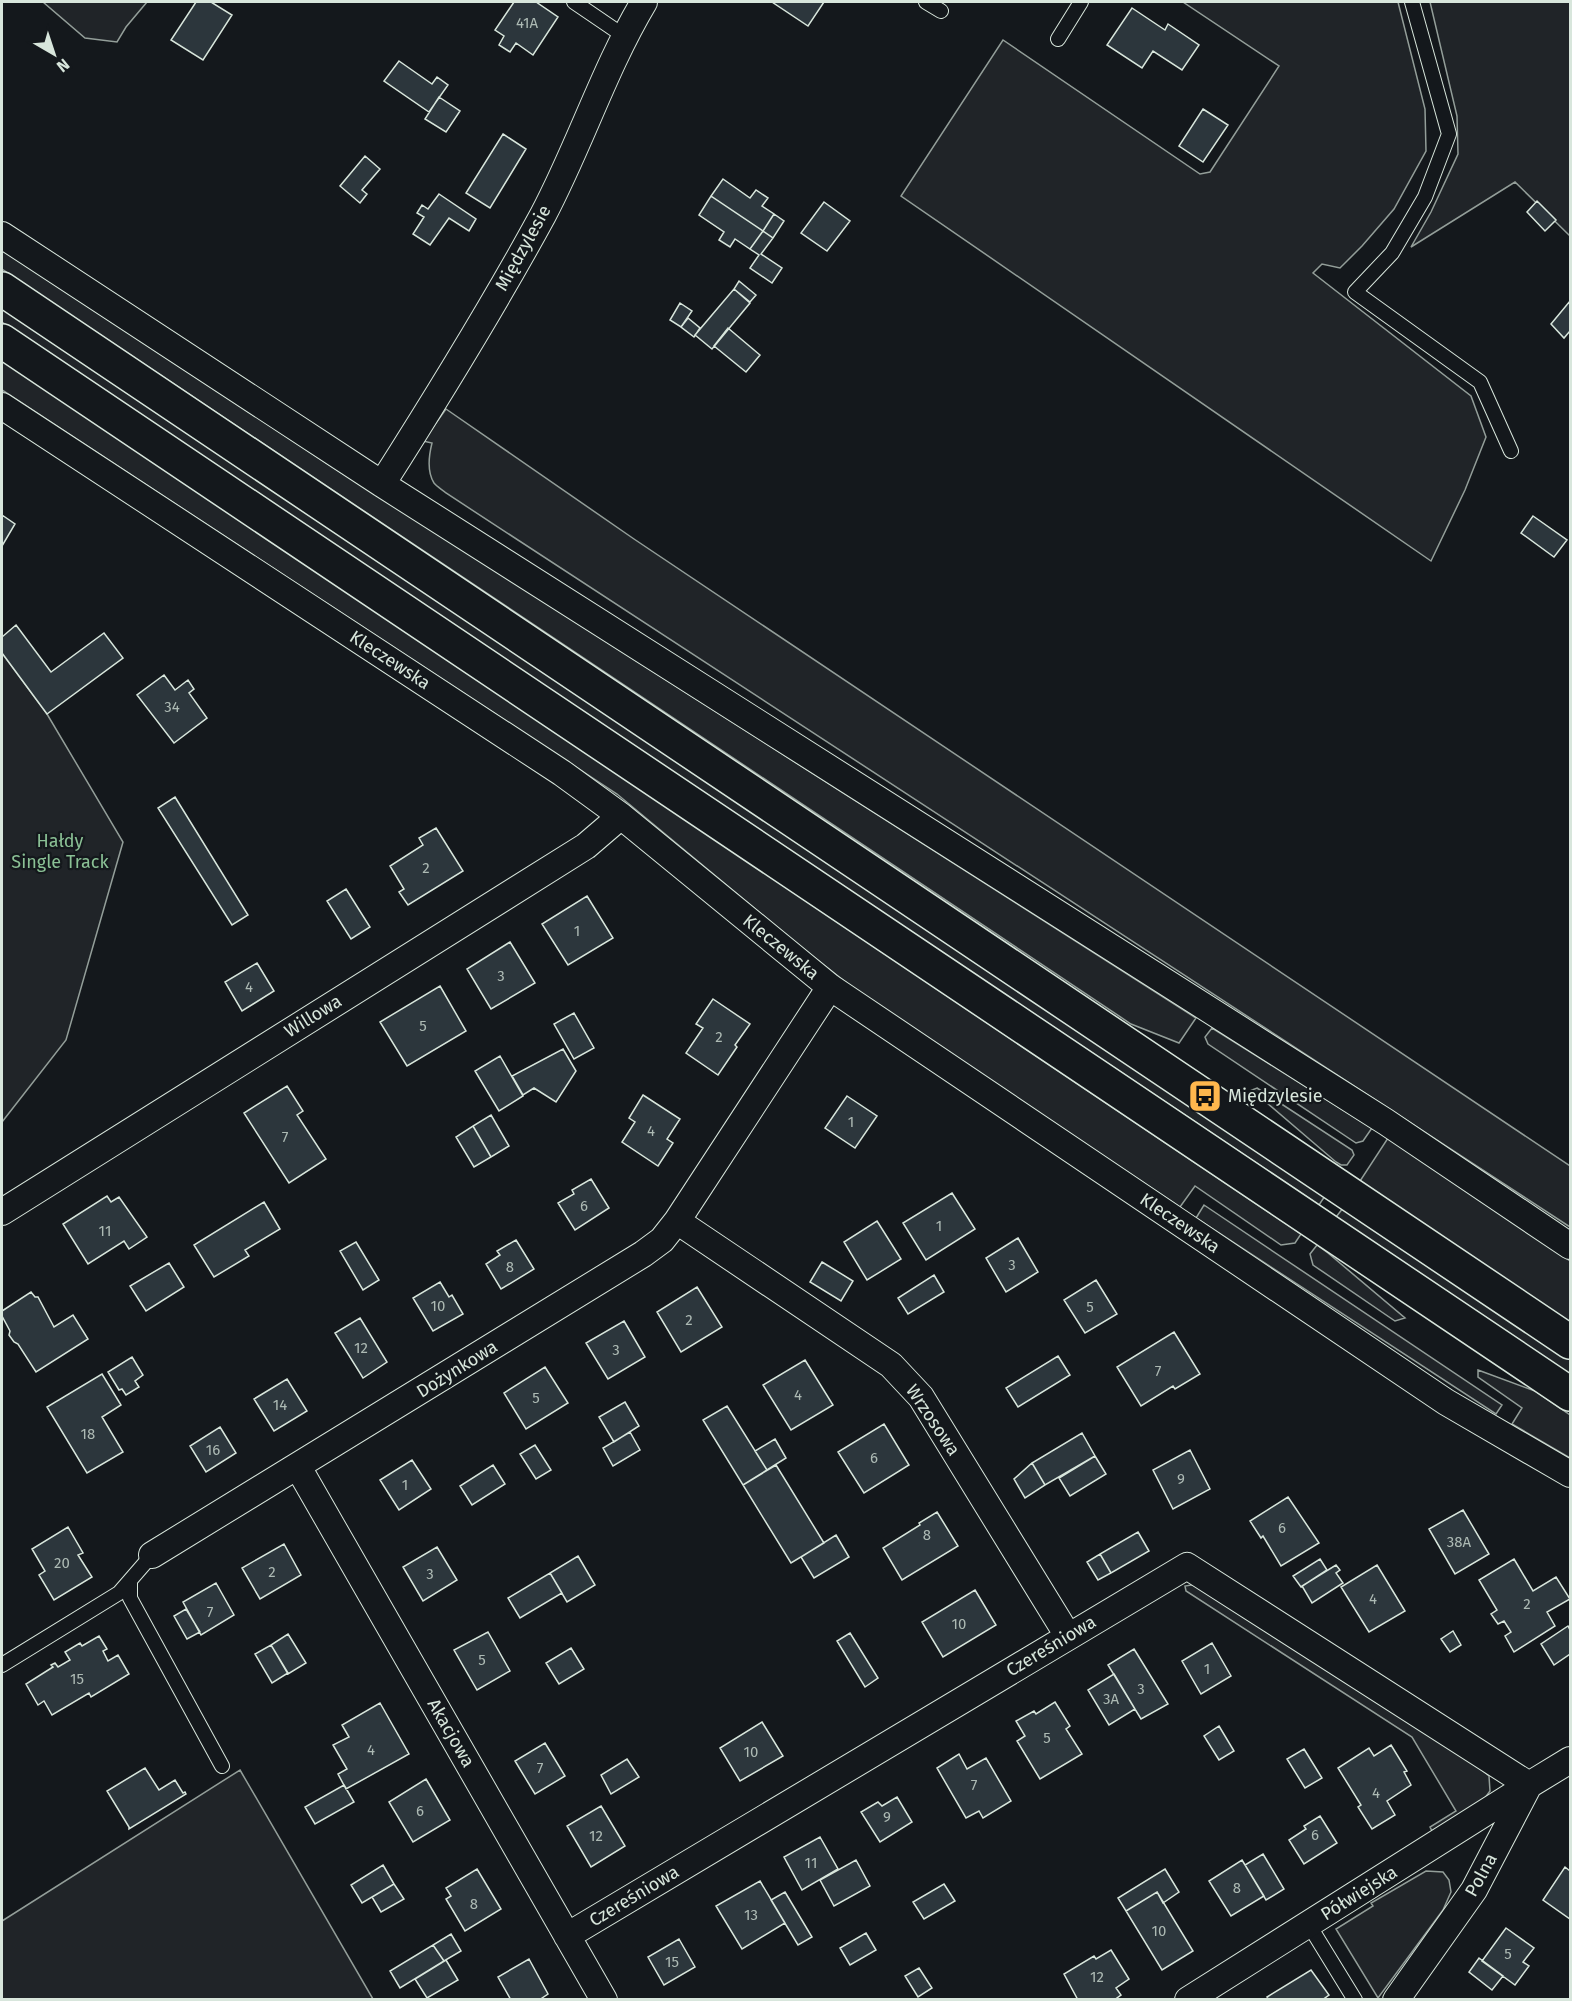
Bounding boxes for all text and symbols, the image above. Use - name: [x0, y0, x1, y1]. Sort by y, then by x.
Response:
- house number: 41A: [516, 14, 539, 32]
- north arrow: [24, 24, 84, 84]
- text: N: [53, 55, 73, 76]
- street label: Międzylesie: [490, 201, 556, 295]
- street label: Kleczewska: [346, 626, 434, 694]
- house number: 34: [164, 698, 180, 716]
- park label: Hałdy Single Track: [11, 830, 109, 873]
- house number: 2: [422, 859, 430, 877]
- street label: Kleczewska: [738, 910, 824, 984]
- house number: 1: [574, 922, 580, 940]
- house number: 3: [497, 967, 505, 985]
- house number: 4: [245, 978, 253, 996]
- street label: Willowa: [280, 990, 346, 1042]
- house number: 5: [419, 1017, 427, 1035]
- house number: 2: [715, 1028, 723, 1046]
- bus stop icon: Międzylesie: [1187, 1078, 1223, 1114]
- place label: Międzylesie: [1228, 1085, 1323, 1107]
- house number: 1: [848, 1113, 854, 1131]
- house number: 4: [647, 1122, 655, 1140]
- house number: 7: [282, 1128, 289, 1146]
- street label: Kleczewska: [1136, 1188, 1224, 1258]
- house number: 6: [580, 1197, 588, 1215]
- house number: 1: [936, 1217, 942, 1235]
- house number: 11: [99, 1222, 111, 1240]
- house number: 3: [1008, 1256, 1016, 1274]
- house number: 8: [506, 1258, 514, 1276]
- house number: 10: [431, 1297, 445, 1315]
- house number: 5: [1086, 1298, 1094, 1316]
- house number: 2: [685, 1311, 693, 1329]
- street label: Dożynkowa: [412, 1335, 502, 1403]
- house number: 12: [354, 1339, 368, 1357]
- house number: 3: [612, 1341, 620, 1359]
- house number: 7: [1155, 1362, 1162, 1380]
- street label: Wrzosowa: [901, 1380, 965, 1460]
- house number: 4: [794, 1386, 802, 1404]
- house number: 5: [532, 1389, 540, 1407]
- house number: 14: [273, 1396, 287, 1414]
- house number: 18: [81, 1425, 95, 1443]
- house number: 16: [206, 1441, 220, 1459]
- house number: 6: [870, 1449, 878, 1467]
- house number: 9: [1177, 1470, 1185, 1488]
- house number: 1: [402, 1476, 408, 1494]
- house number: 6: [1278, 1519, 1286, 1537]
- house number: 8: [923, 1526, 931, 1544]
- house number: 38A: [1447, 1533, 1472, 1551]
- house number: 20: [54, 1554, 70, 1572]
- house number: 2: [268, 1563, 276, 1581]
- house number: 3: [426, 1565, 434, 1583]
- house number: 4: [1369, 1590, 1377, 1608]
- house number: 2: [1523, 1595, 1531, 1613]
- house number: 7: [207, 1603, 214, 1621]
- street label: Czereśniowa: [1002, 1611, 1100, 1681]
- house number: 10: [952, 1615, 966, 1633]
- house number: 5: [478, 1651, 486, 1669]
- house number: 1: [1204, 1660, 1210, 1678]
- house number: 15: [70, 1670, 84, 1688]
- house number: 3: [1137, 1680, 1145, 1698]
- house number: 3A: [1103, 1690, 1119, 1708]
- street label: Akacjowa: [423, 1695, 479, 1771]
- house number: 5: [1043, 1729, 1051, 1747]
- house number: 4: [367, 1741, 375, 1759]
- house number: 10: [744, 1743, 758, 1761]
- house number: 7: [537, 1759, 544, 1777]
- house number: 7: [971, 1776, 978, 1794]
- house number: 4: [1372, 1784, 1380, 1802]
- house number: 6: [416, 1802, 424, 1820]
- house number: 9: [883, 1808, 891, 1826]
- house number: 6: [1311, 1826, 1319, 1844]
- house number: 12: [589, 1827, 603, 1845]
- street label: Polna: [1460, 1850, 1502, 1900]
- house number: 11: [805, 1854, 817, 1872]
- street label: Czereśniowa: [585, 1861, 683, 1931]
- street label: Półwiejska: [1317, 1861, 1401, 1925]
- house number: 8: [1233, 1879, 1241, 1897]
- house number: 8: [470, 1895, 478, 1913]
- house number: 13: [744, 1906, 758, 1924]
- house number: 10: [1152, 1922, 1166, 1940]
- house number: 5: [1504, 1945, 1512, 1963]
- house number: 15: [665, 1953, 679, 1971]
- house number: 12: [1090, 1968, 1104, 1986]

